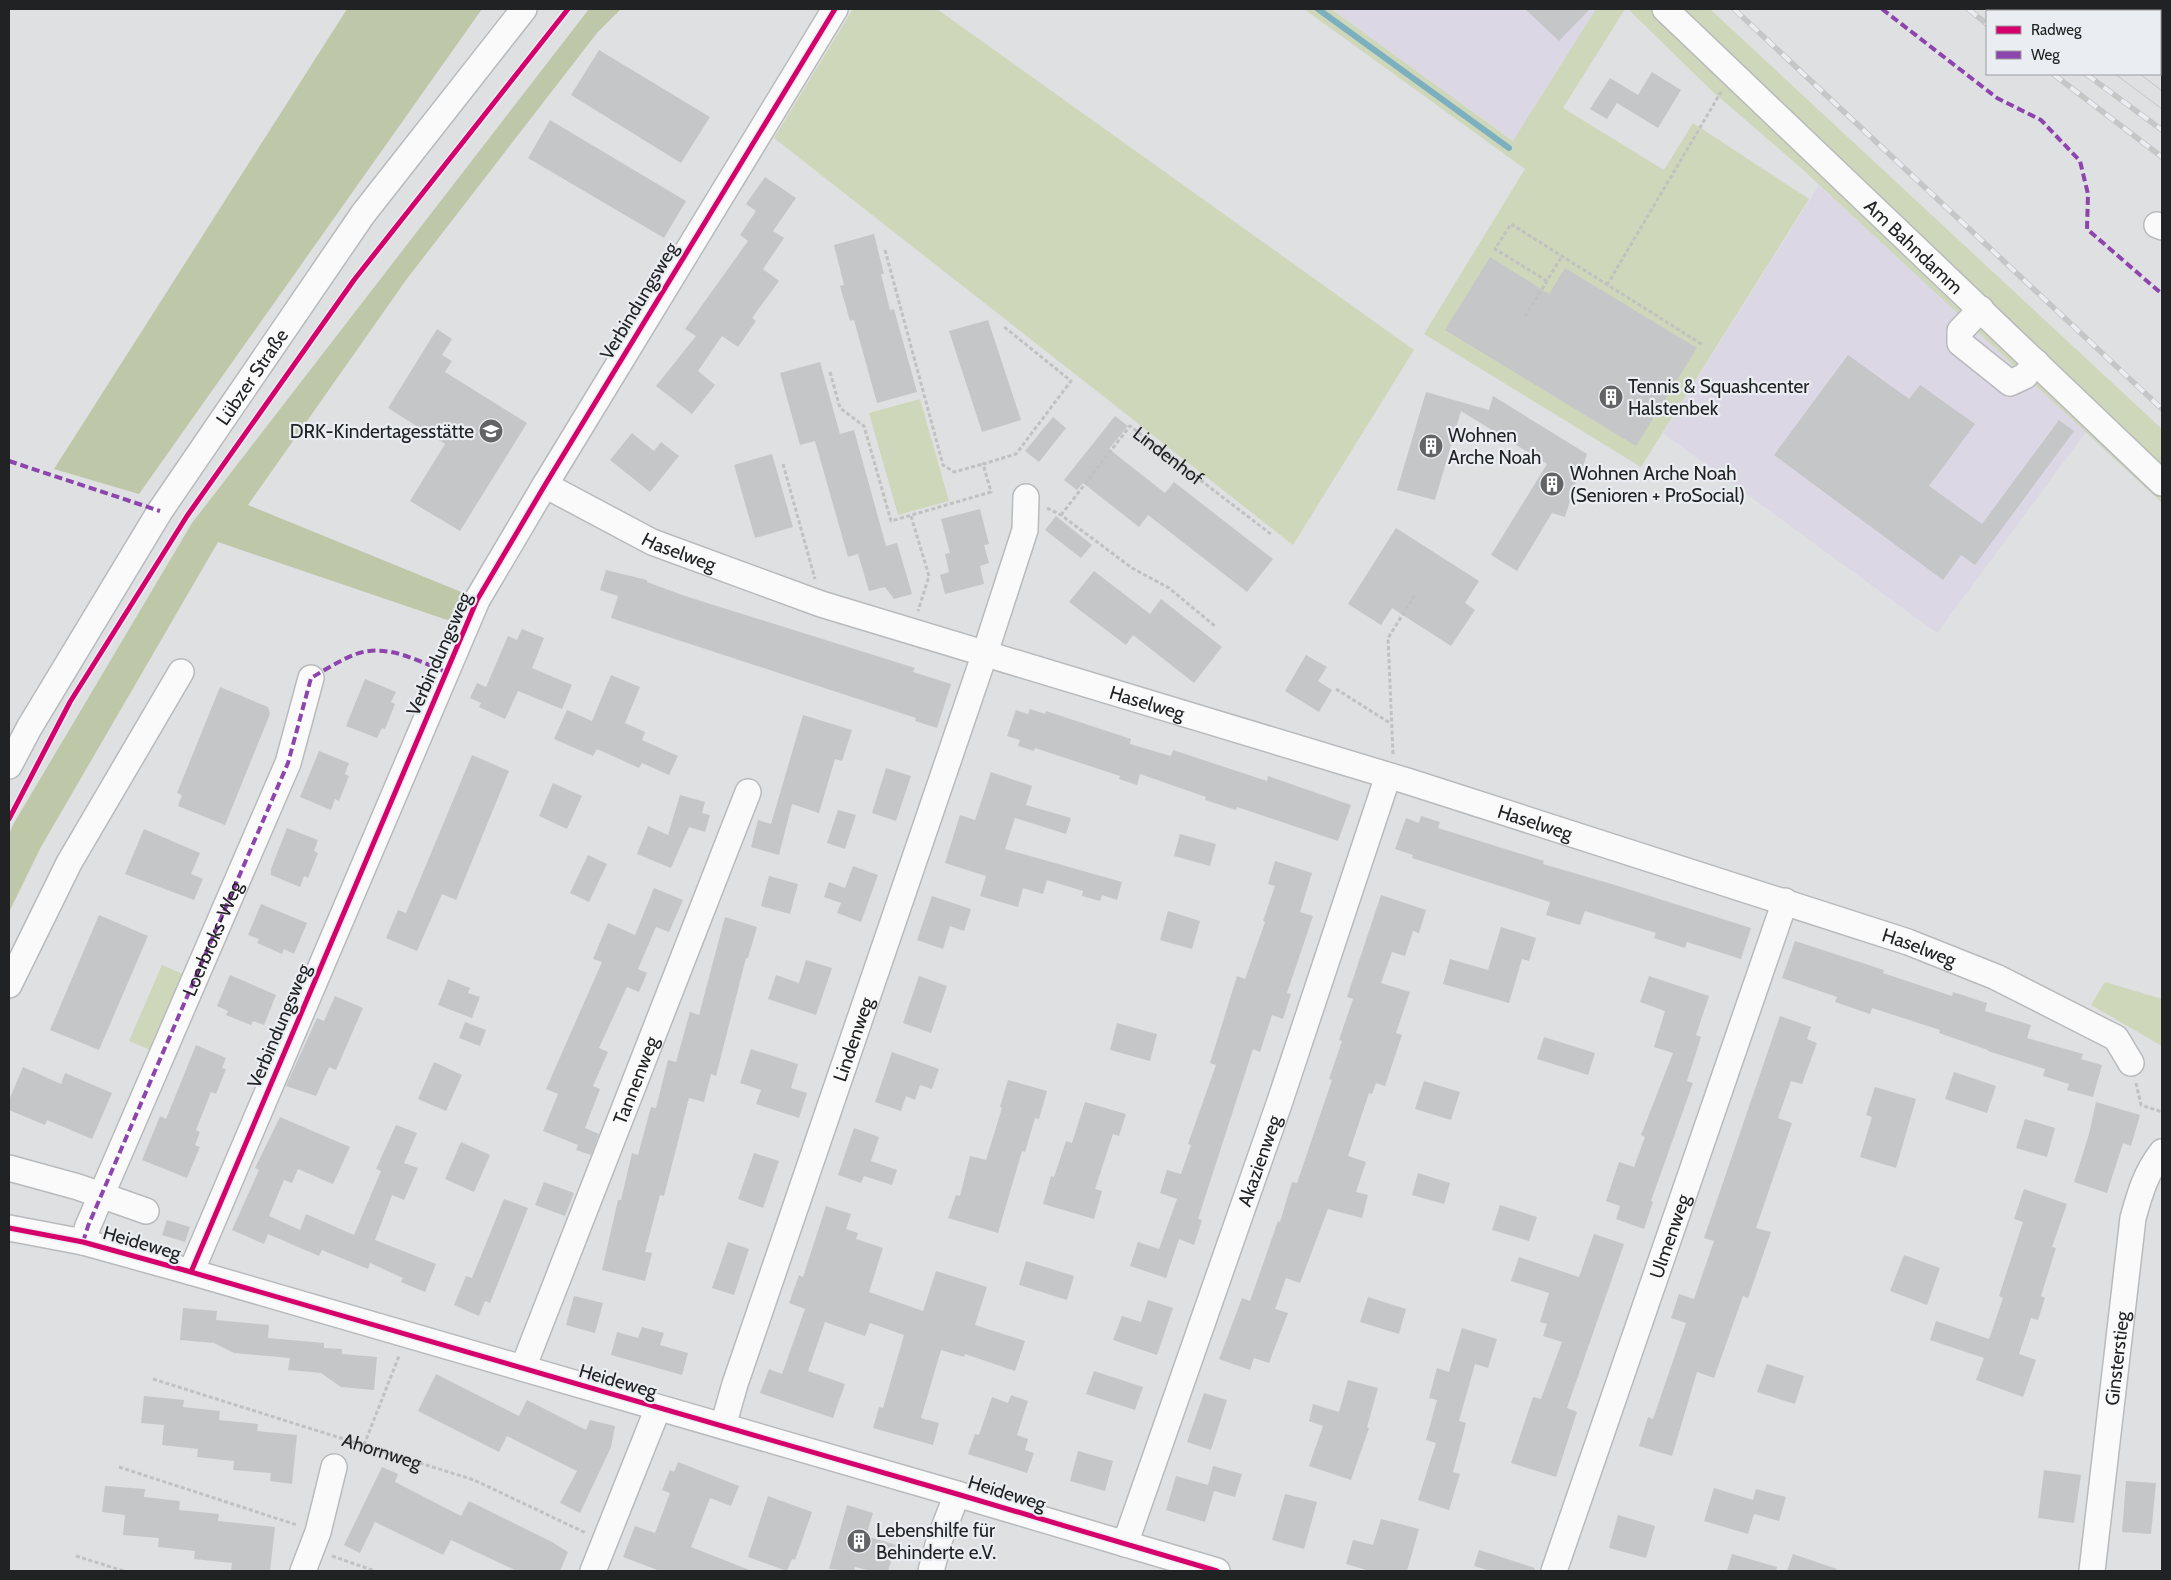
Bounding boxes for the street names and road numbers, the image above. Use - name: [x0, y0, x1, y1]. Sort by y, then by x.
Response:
- street label: Am Bahndamm: [1860, 194, 1968, 299]
- street label: Verbindungsweg: [595, 238, 683, 364]
- street label: Lübzer Straße: [211, 324, 293, 429]
- street label: Lindenhof: [1129, 421, 1208, 490]
- street label: Haselweg: [638, 527, 720, 576]
- street label: Verbindungsweg: [402, 588, 477, 719]
- street label: Haselweg: [1107, 680, 1188, 725]
- street label: Haselweg: [1495, 799, 1576, 845]
- street label: Loerbroks-Weg: [177, 877, 247, 999]
- street label: Haselweg: [1879, 923, 1960, 972]
- street label: Verbindungsweg: [242, 960, 316, 1092]
- street label: Lindenweg: [828, 994, 878, 1085]
- street label: Tannenweg: [608, 1032, 663, 1127]
- street label: Akazienweg: [1233, 1111, 1286, 1210]
- street label: Ulmenweg: [1644, 1191, 1695, 1282]
- street label: Heideweg: [100, 1221, 184, 1265]
- street label: Ginsterstieg: [2100, 1310, 2134, 1407]
- street label: Heideweg: [576, 1359, 660, 1403]
- street label: Ahornweg: [339, 1428, 425, 1474]
- street label: Heideweg: [965, 1470, 1049, 1516]

